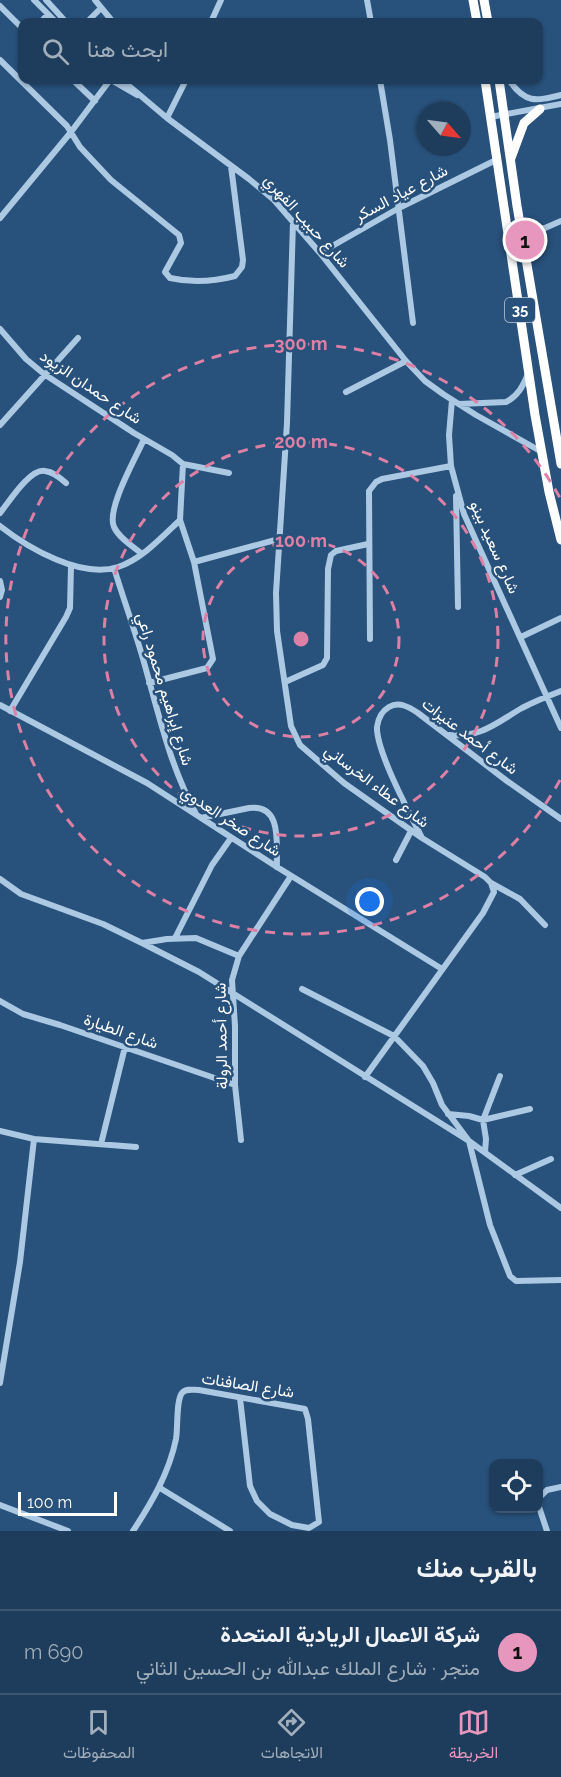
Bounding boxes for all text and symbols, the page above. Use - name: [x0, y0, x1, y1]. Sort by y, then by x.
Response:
- search box: [18, 18, 543, 84]
- icon: search: [39, 35, 72, 68]
- text: ابحث هنا: [87, 36, 168, 62]
- north arrow: [417, 102, 471, 156]
- street label: شارع عياد السكر: [350, 161, 452, 228]
- street label: شارع حبيب الفهري: [257, 170, 354, 274]
- pin: 1: [506, 218, 544, 262]
- road number: 35: [505, 298, 535, 322]
- text: 300 m: [274, 333, 328, 354]
- street label: شارع حمدان الزيود: [35, 346, 145, 430]
- text: 200 m: [274, 431, 328, 452]
- street label: شارع سعيد بينو: [464, 498, 524, 597]
- text: 100 m: [275, 530, 327, 551]
- street label: شارع إبراهيم محمود راعي: [129, 610, 197, 769]
- centre of rings: [291, 629, 311, 649]
- street label: شارع أحمد عنيزات: [417, 694, 522, 780]
- street label: شارع عطاء الخرساني: [319, 740, 433, 835]
- street label: شارع صخر العدوي: [175, 782, 284, 864]
- your location: [355, 887, 384, 916]
- street label: شارع أحمد الرولة: [211, 982, 233, 1090]
- street label: شارع الطيارة: [81, 1009, 161, 1054]
- street label: شارع الصافنات: [200, 1368, 296, 1404]
- map controls: [489, 1459, 543, 1513]
- button: locate: [489, 1459, 543, 1513]
- scale bar: [18, 1489, 117, 1516]
- text: 100 m: [27, 1493, 72, 1512]
- text: بالقرب منك: [417, 1553, 537, 1583]
- text: شركة الاعمال الريادية المتحدة: [220, 1621, 480, 1647]
- text: 690 m: [24, 1640, 84, 1664]
- text: 1: [513, 1640, 522, 1664]
- text: متجر · شارع الملك عبدالله بن الحسين الثاني: [136, 1656, 480, 1680]
- tab: المحفوظات: [63, 1706, 135, 1767]
- tab: الاتجاهات: [261, 1706, 323, 1767]
- tab: الخريطة: [449, 1706, 498, 1767]

